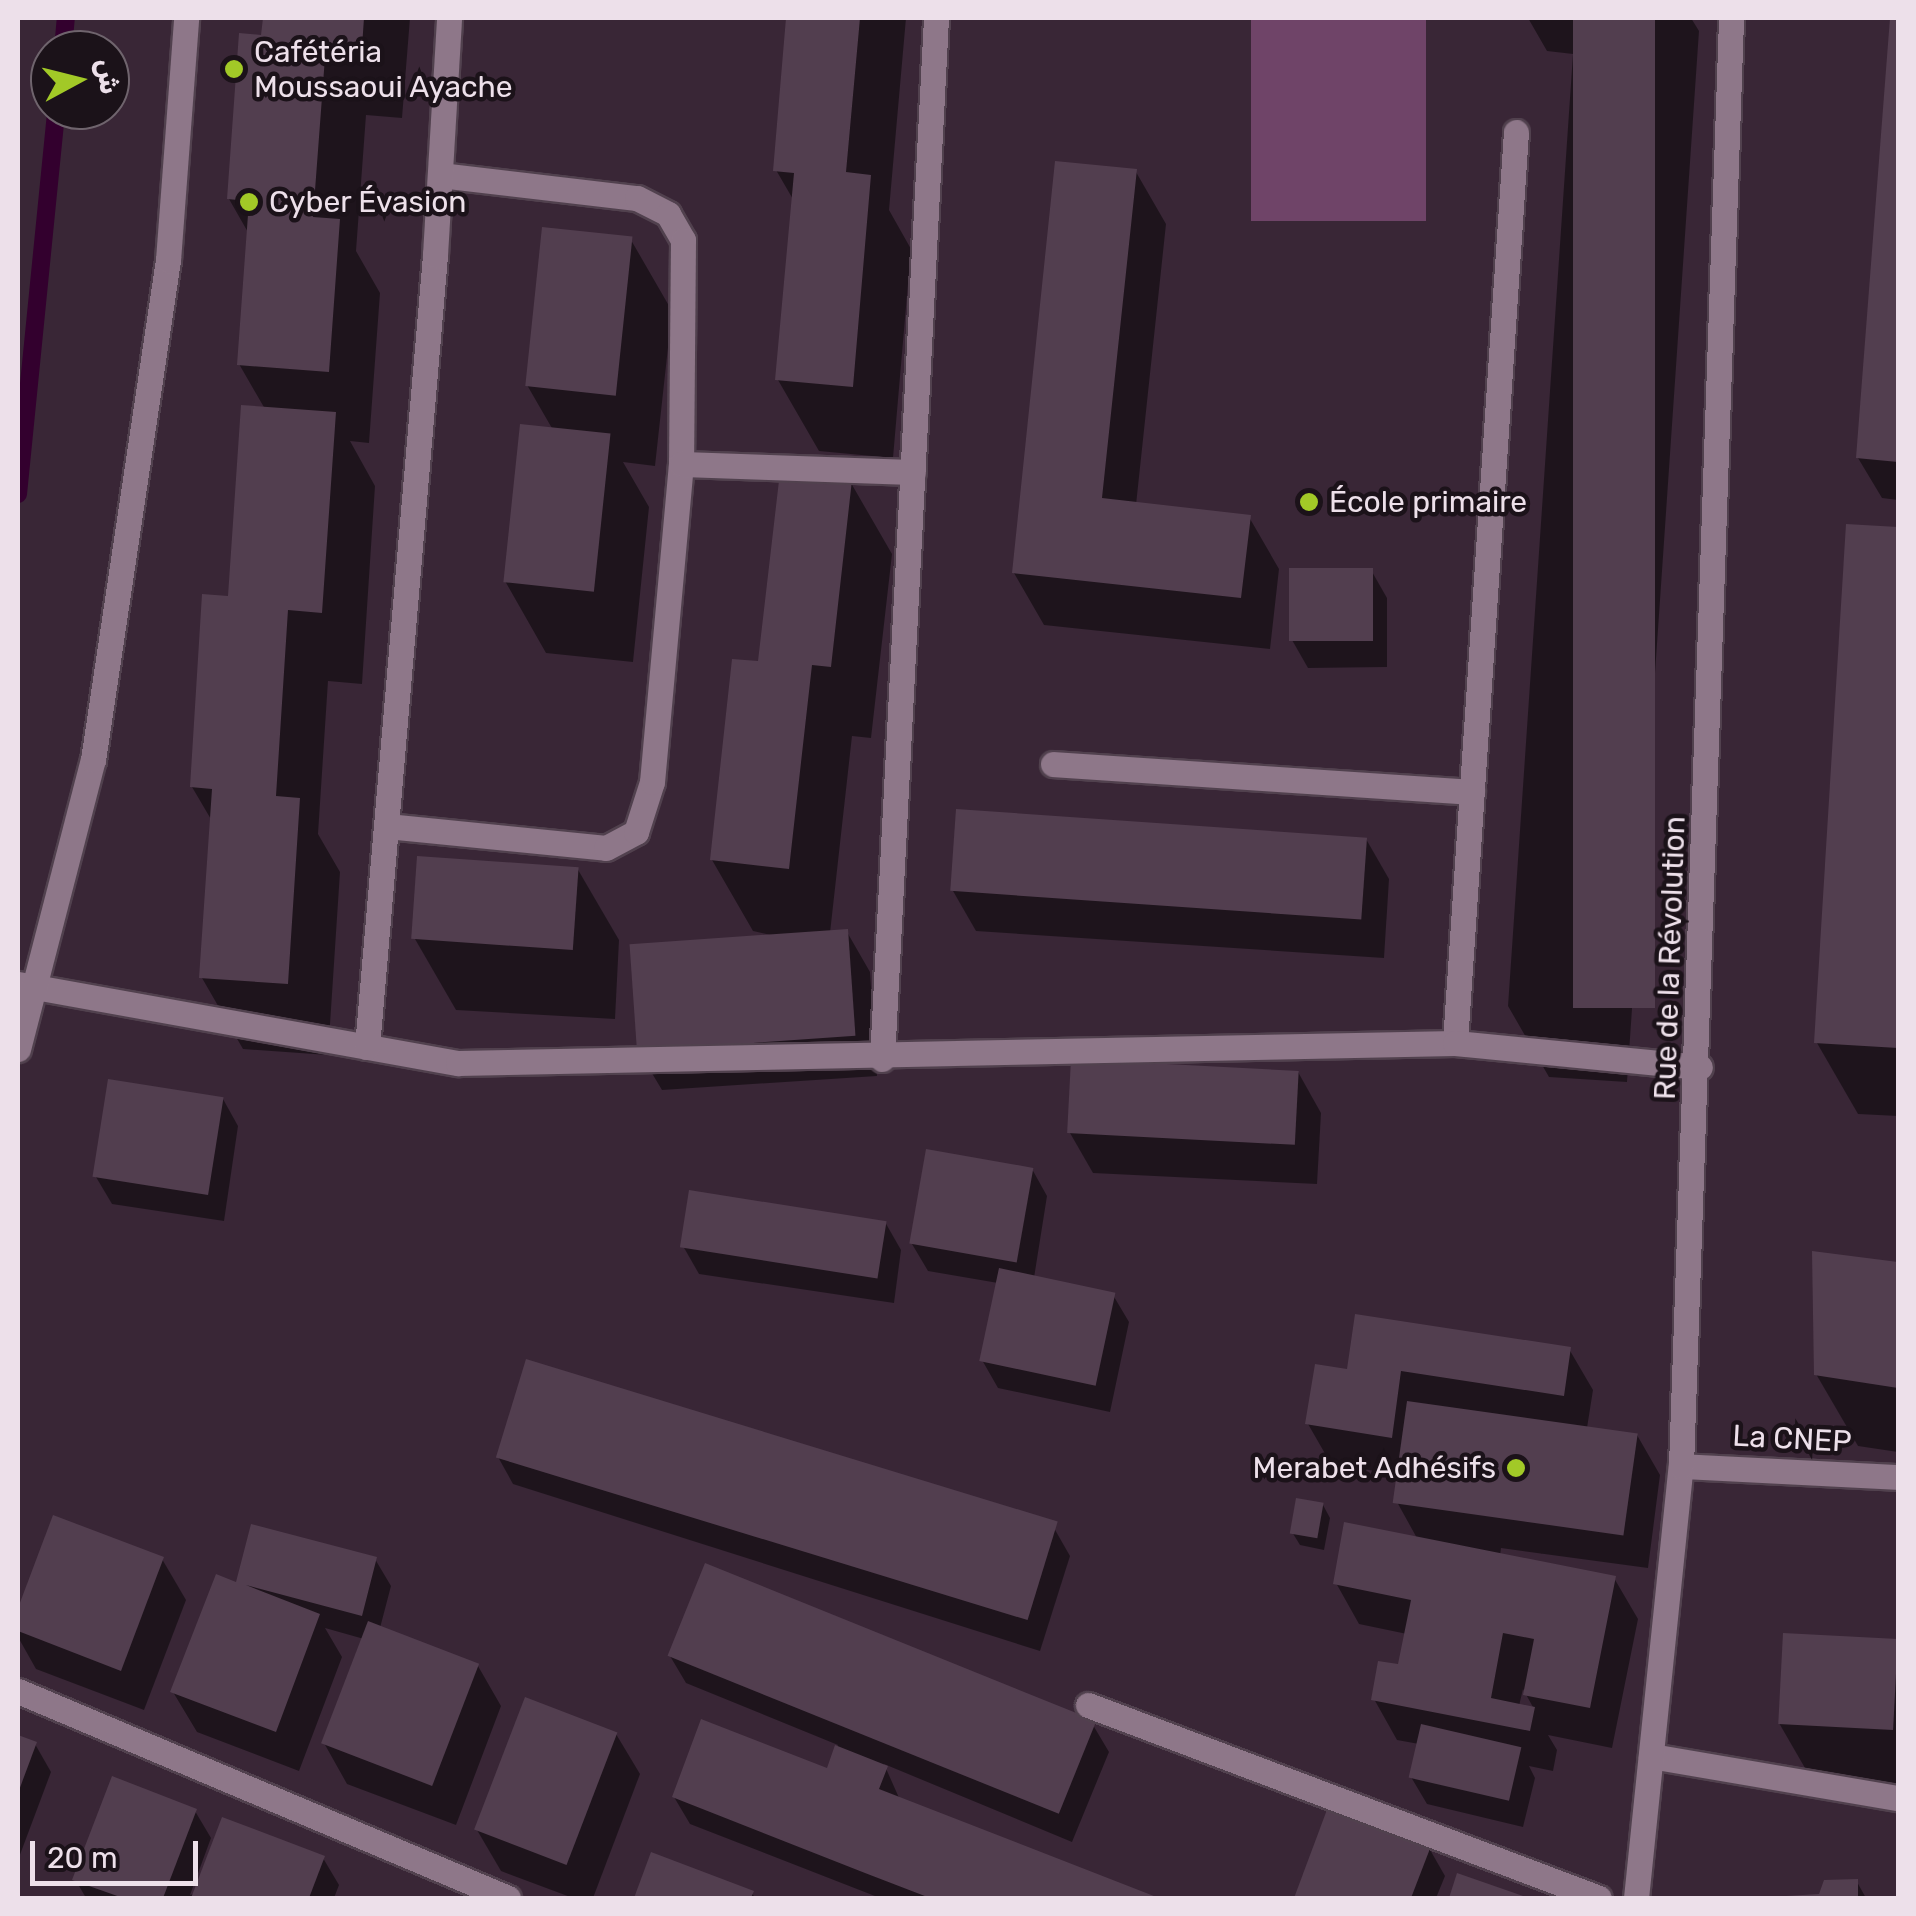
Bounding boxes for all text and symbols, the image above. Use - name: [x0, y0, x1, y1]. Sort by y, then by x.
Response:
- north arrow: [30, 30, 130, 130]
- place label: Cafétéria Moussaoui Ayache: [254, 34, 513, 104]
- text: ش: [90, 57, 127, 96]
- marker: Cafétéria Moussaoui Ayache: [223, 58, 245, 80]
- place label: Cyber Évasion: [269, 184, 467, 220]
- marker: Cyber Évasion: [238, 191, 260, 213]
- place label: École primaire: [1329, 484, 1527, 520]
- marker: École primaire: [1298, 491, 1320, 513]
- street label: Rue de la Révolution: [1647, 816, 1693, 1100]
- street label: La CNEP: [1732, 1418, 1852, 1460]
- place label: Merabet Adhésifs: [1252, 1450, 1496, 1486]
- marker: Merabet Adhésifs: [1505, 1457, 1527, 1479]
- scale bar: [35, 1821, 202, 1883]
- text: 20 m: [47, 1840, 118, 1876]

